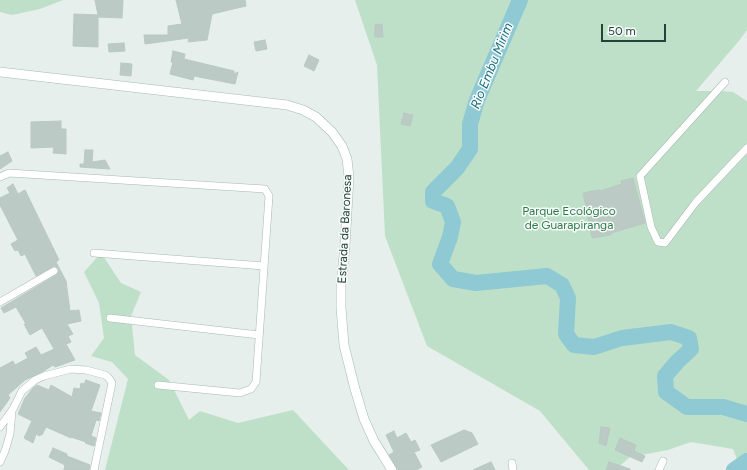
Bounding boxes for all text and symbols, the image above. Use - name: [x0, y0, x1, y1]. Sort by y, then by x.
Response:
- scale bar: [603, 16, 668, 42]
- water label: Rio Embu Mirim: [468, 21, 516, 111]
- text: 50 m: [608, 24, 636, 38]
- street label: Estrada da Baronesa: [335, 174, 355, 284]
- park label: Parque Ecológico de Guarapiranga: [522, 204, 616, 232]

